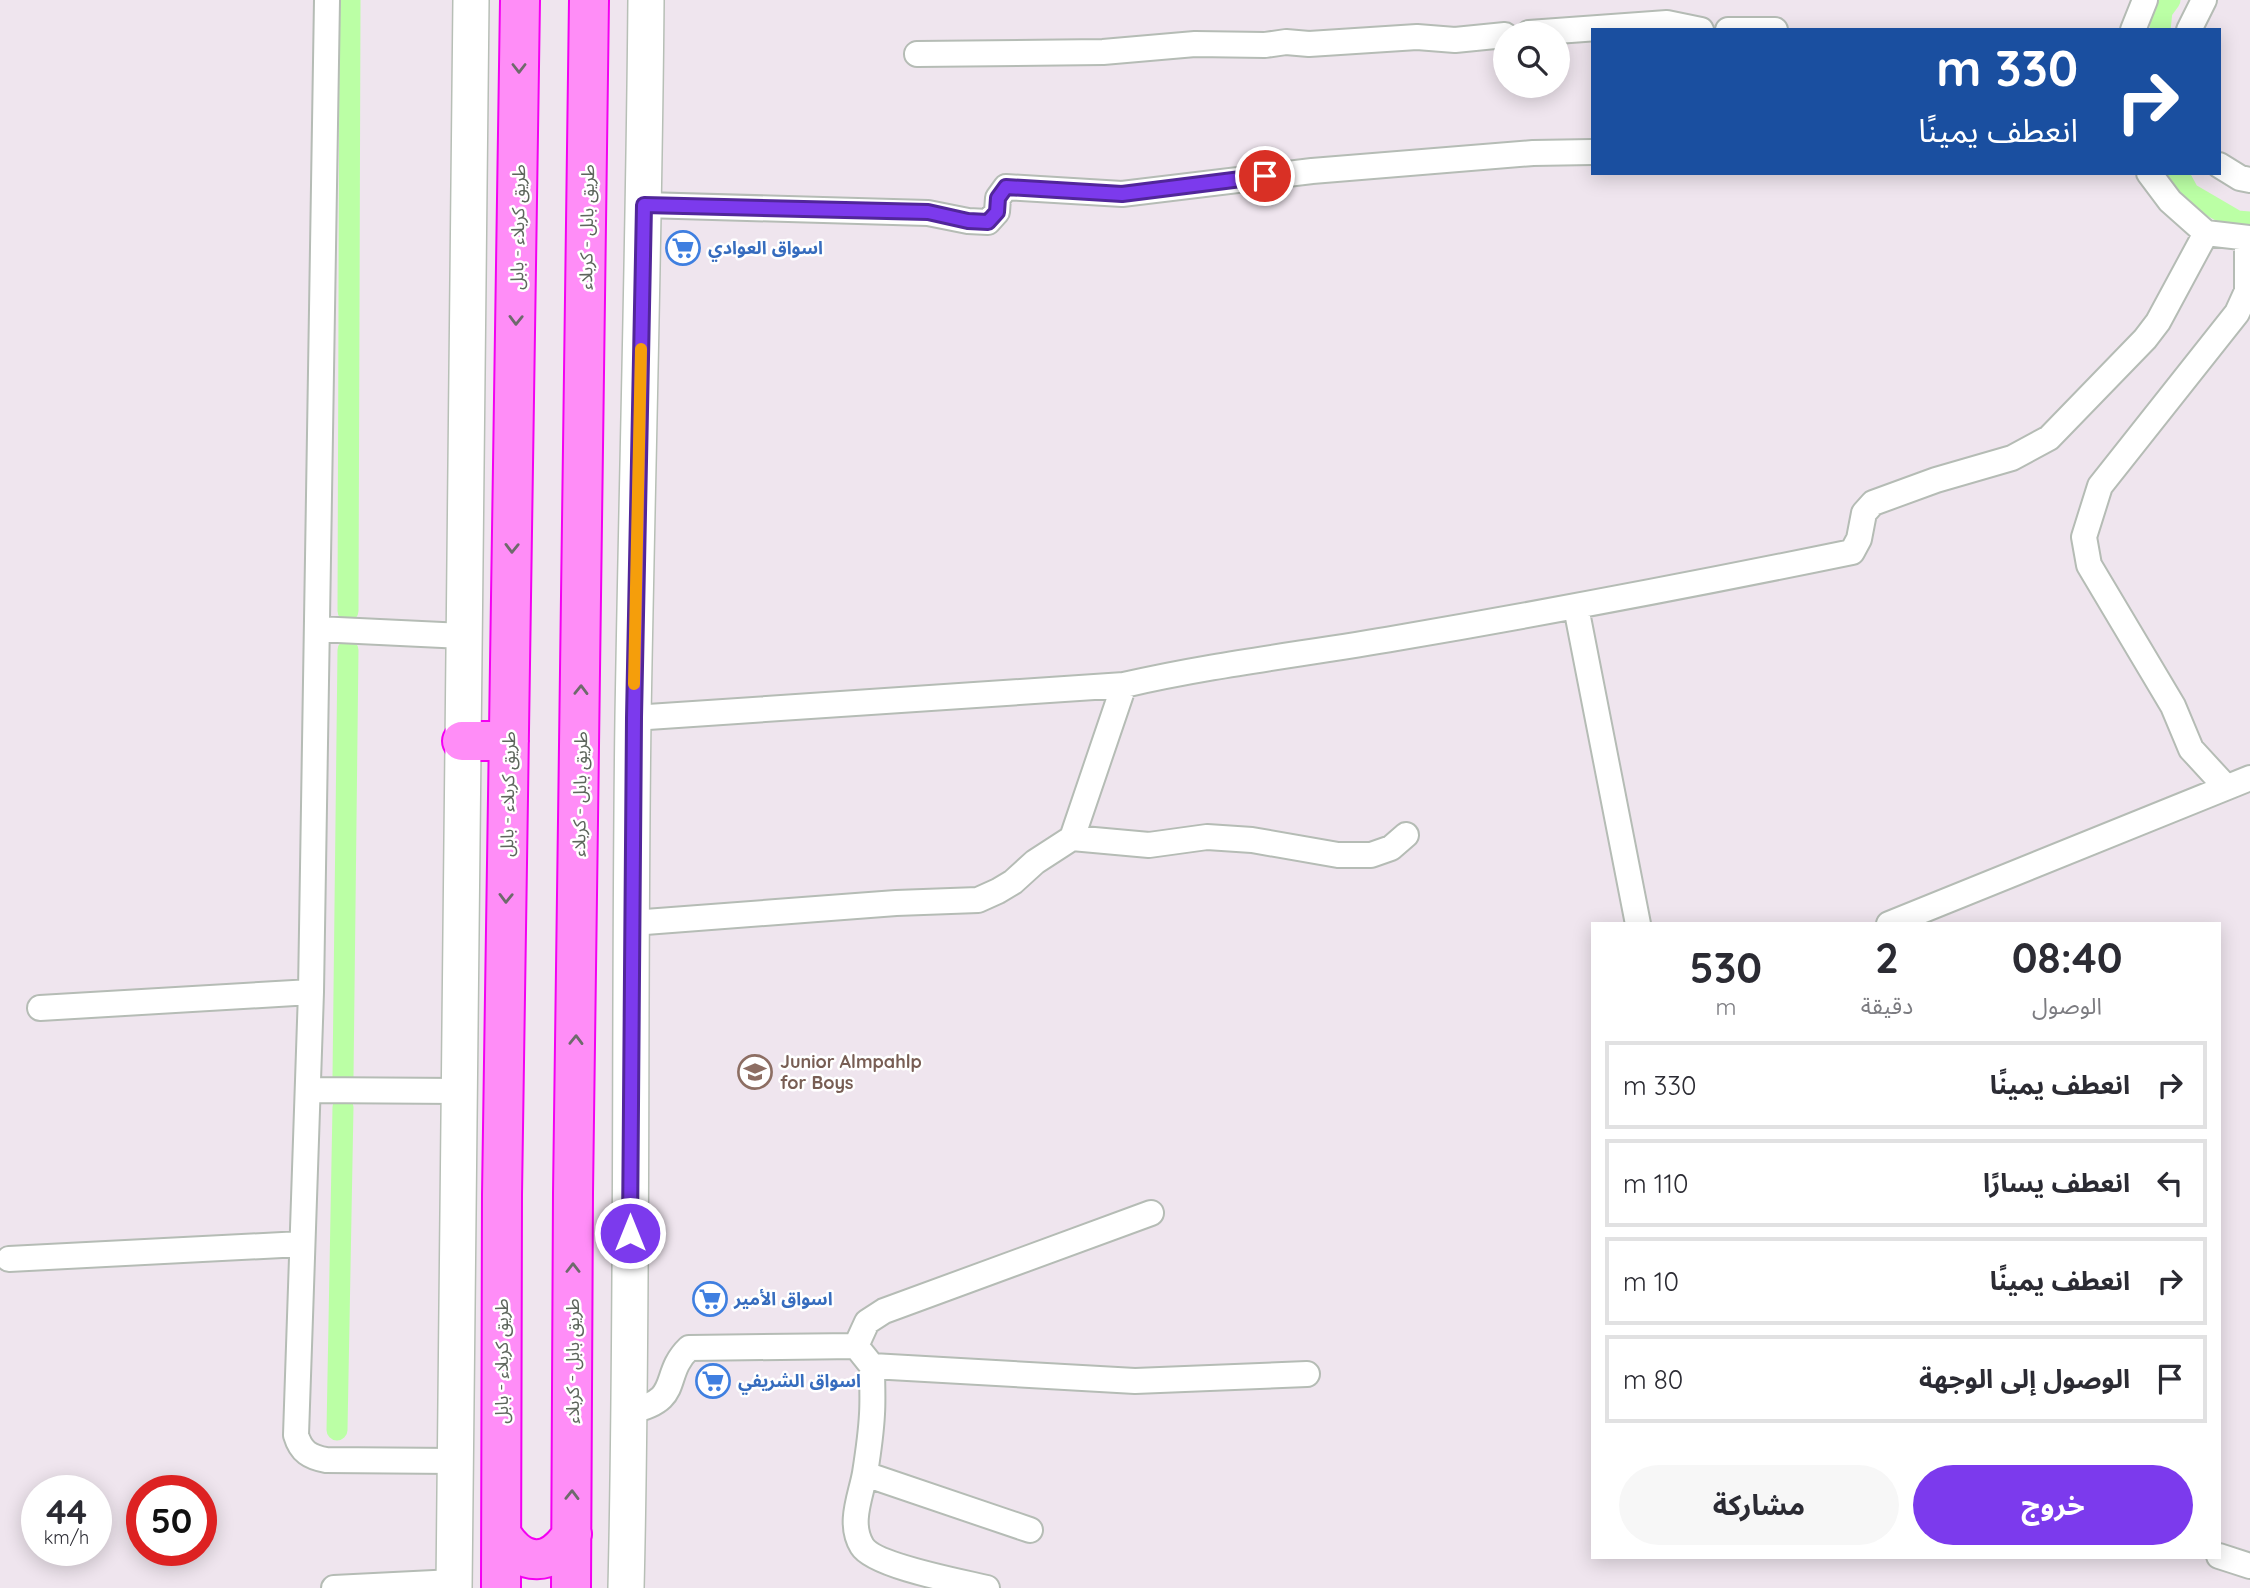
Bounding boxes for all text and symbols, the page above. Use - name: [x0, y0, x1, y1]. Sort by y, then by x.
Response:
- map controls: [1493, 21, 1570, 98]
- button: search: [1493, 21, 1570, 98]
- text: 330 m: [1936, 37, 2078, 98]
- icon: right: [2102, 56, 2193, 147]
- one-way arrow: [511, 63, 527, 74]
- text: انعطف يمينًا: [1918, 110, 2078, 150]
- pin: [1235, 146, 1295, 206]
- icon: arrive: [1246, 157, 1284, 195]
- street label: طريق كربلاء - بابل: [505, 164, 530, 290]
- street label: طريق بابل - كربلاء: [574, 164, 599, 290]
- supermarket icon: اسواق العوادي: [664, 229, 702, 267]
- place label: اسواق العوادي: [708, 236, 823, 262]
- one-way arrow: [508, 315, 524, 326]
- one-way arrow: [505, 542, 520, 553]
- one-way arrow: [573, 685, 589, 695]
- street label: طريق كربلاء - بابل: [495, 731, 520, 857]
- street label: طريق بابل - كربلاء: [567, 731, 592, 857]
- one-way arrow: [499, 892, 514, 903]
- text: 2: [1875, 931, 1899, 984]
- text: 08:40: [2012, 931, 2122, 984]
- text: 530: [1690, 941, 1762, 994]
- text: دقيقة: [1861, 991, 1913, 1020]
- text: الوصول: [2032, 991, 2102, 1020]
- text: m: [1715, 992, 1736, 1021]
- one-way arrow: [568, 1035, 584, 1045]
- place label: Junior Almpahlp for Boys: [780, 1050, 922, 1094]
- school or university icon: Junior Almpahlp for Boys: [736, 1053, 774, 1091]
- icon: right: [2151, 1066, 2189, 1104]
- text: انعطف يمينًا: [1990, 1068, 2130, 1101]
- text: 330 m: [1623, 1069, 1697, 1102]
- icon: left: [2151, 1164, 2189, 1202]
- text: انعطف يسارًا: [1983, 1166, 2130, 1199]
- text: 110 m: [1623, 1167, 1689, 1200]
- position arrow: [593, 1196, 667, 1270]
- one-way arrow: [565, 1262, 581, 1273]
- icon: right: [2151, 1262, 2189, 1300]
- text: انعطف يمينًا: [1990, 1264, 2130, 1297]
- text: 10 m: [1623, 1265, 1679, 1298]
- supermarket icon: اسواق الأمير: [691, 1280, 729, 1318]
- place label: اسواق الأمير: [733, 1287, 833, 1310]
- street label: طريق كربلاء - بابل: [490, 1298, 513, 1424]
- street label: طريق بابل - كربلاء: [561, 1298, 584, 1424]
- icon: arrive: [2151, 1360, 2189, 1398]
- supermarket icon: اسواق الشريفي: [694, 1362, 732, 1400]
- text: الوصول إلى الوجهة: [1919, 1362, 2130, 1395]
- text: 80 m: [1623, 1363, 1683, 1396]
- place label: اسواق الشريفي: [738, 1369, 861, 1395]
- button: مشاركة: [1619, 1465, 1899, 1545]
- button: خروج: [1913, 1465, 2193, 1545]
- speed limit sign: 50: [126, 1475, 217, 1566]
- text: 44: [46, 1489, 87, 1533]
- one-way arrow: [565, 1490, 580, 1501]
- text: km/h: [44, 1526, 89, 1549]

